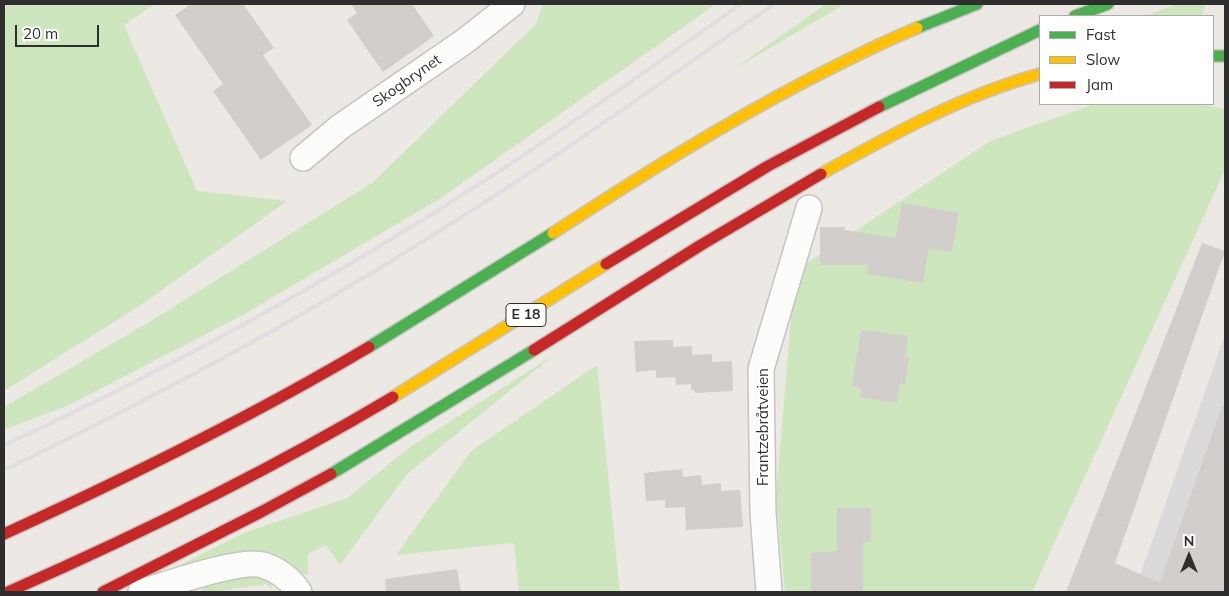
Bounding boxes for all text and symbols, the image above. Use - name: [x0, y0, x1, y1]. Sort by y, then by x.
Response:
- scale bar: [18, 15, 101, 47]
- legend: [1039, 15, 1214, 105]
- text: 20 m: [23, 24, 58, 43]
- text: Fast: [1086, 25, 1116, 44]
- text: Slow: [1086, 50, 1120, 69]
- street label: Skogbrynet: [369, 51, 445, 111]
- text: Jam: [1086, 75, 1113, 94]
- road number: E 18: [506, 304, 546, 326]
- street label: Frantzebråtveien: [754, 368, 772, 486]
- north arrow: [1164, 531, 1214, 581]
- text: N: [1184, 532, 1194, 550]

